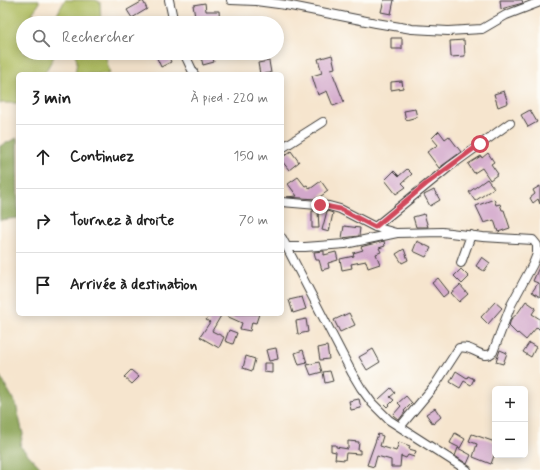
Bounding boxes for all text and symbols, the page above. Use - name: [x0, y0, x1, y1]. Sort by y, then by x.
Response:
- search box: [16, 16, 284, 60]
- icon: search: [30, 27, 52, 49]
- text: Rechercher: [62, 28, 135, 48]
- text: 3 min: [32, 87, 71, 109]
- text: À pied · 220 m: [191, 90, 268, 107]
- route start: [471, 135, 489, 153]
- icon: ahead: [32, 146, 54, 168]
- text: Continuez: [70, 147, 134, 167]
- text: 150 m: [234, 148, 268, 165]
- route end: [311, 196, 329, 214]
- icon: right: [32, 210, 54, 232]
- text: Tournez à droite: [70, 211, 174, 231]
- text: 70 m: [239, 212, 268, 229]
- icon: arrive: [32, 274, 54, 296]
- text: Arrivée à destination: [70, 275, 197, 295]
- map controls: [492, 386, 528, 458]
- button: +: [492, 386, 528, 422]
- button: −: [492, 422, 528, 458]

